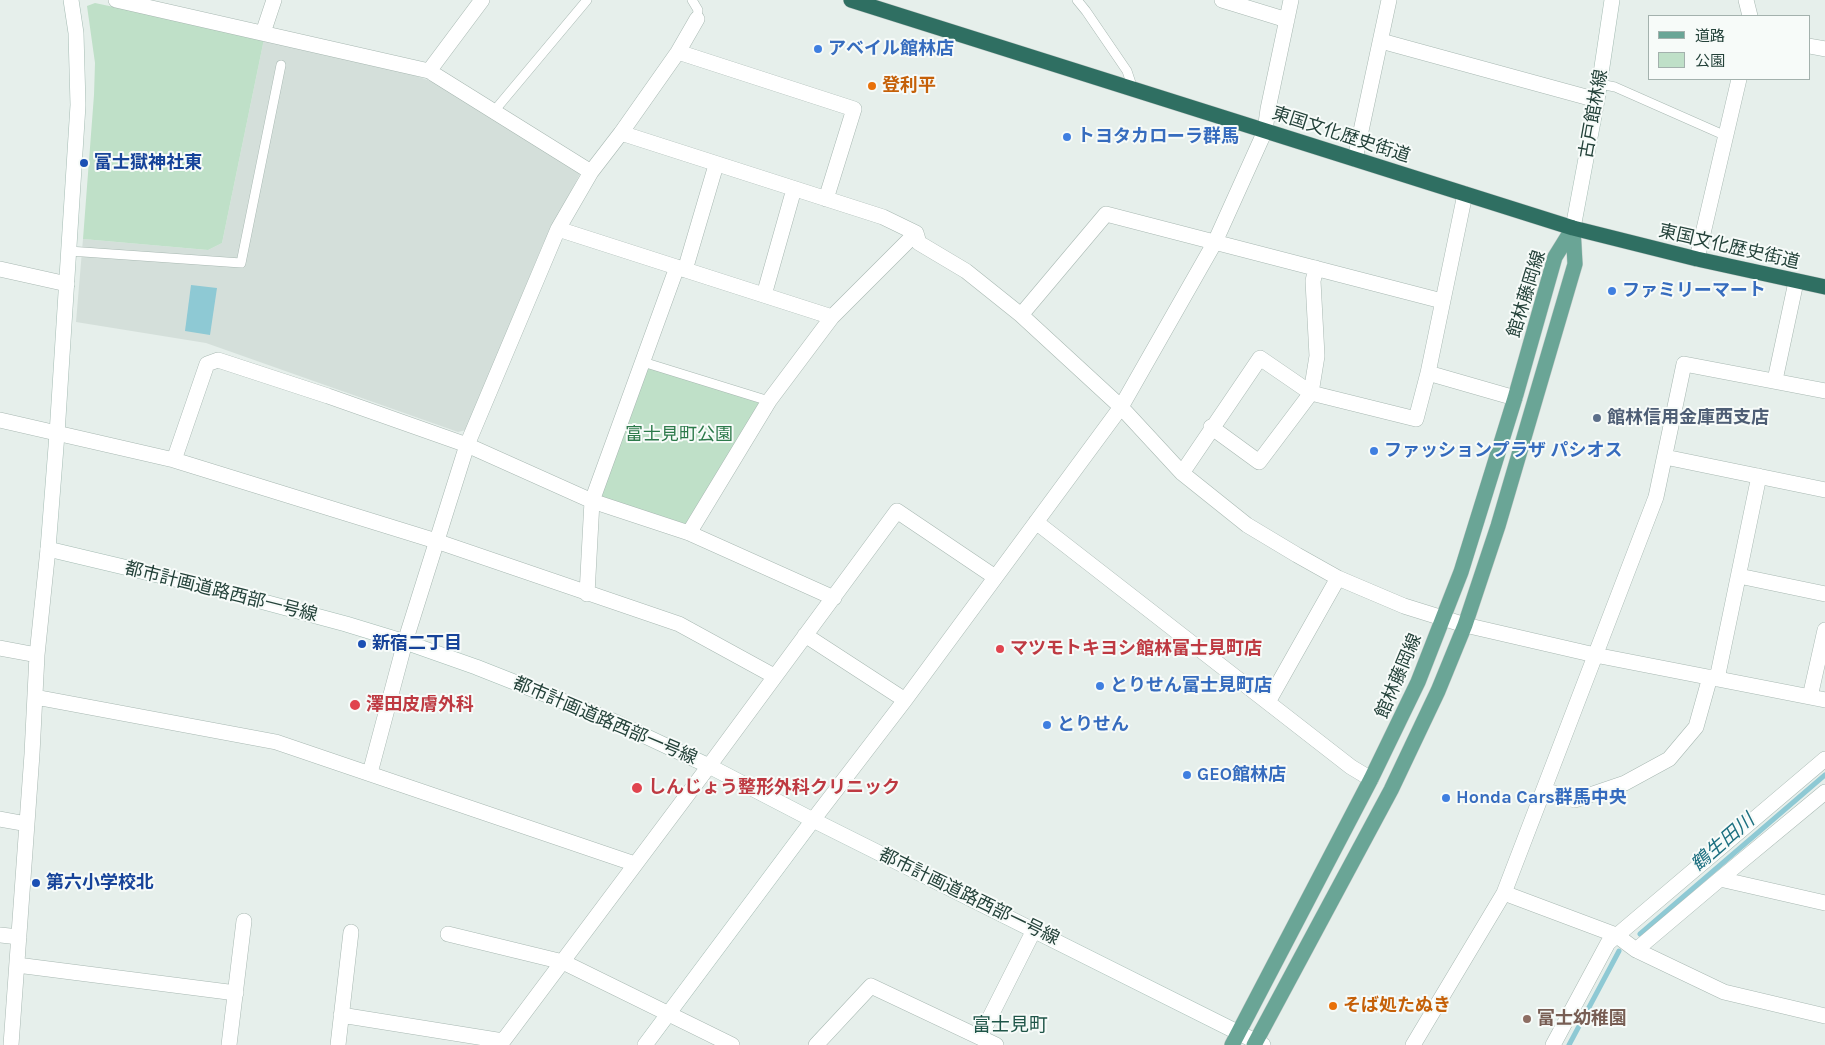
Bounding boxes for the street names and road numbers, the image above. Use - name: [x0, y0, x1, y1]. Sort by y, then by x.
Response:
- street label: 古戸館林線: [1576, 68, 1612, 160]
- street label: 東国文化歴史街道: [1269, 102, 1413, 168]
- street label: 東国文化歴史街道: [1656, 220, 1802, 274]
- street label: 館林藤岡線: [1504, 248, 1550, 340]
- street label: 都市計画道路西部一号線: [122, 558, 320, 626]
- street label: 館林藤岡線: [1371, 630, 1427, 722]
- street label: 都市計画道路西部一号線: [510, 672, 700, 770]
- street label: 都市計画道路西部一号線: [875, 844, 1063, 950]

